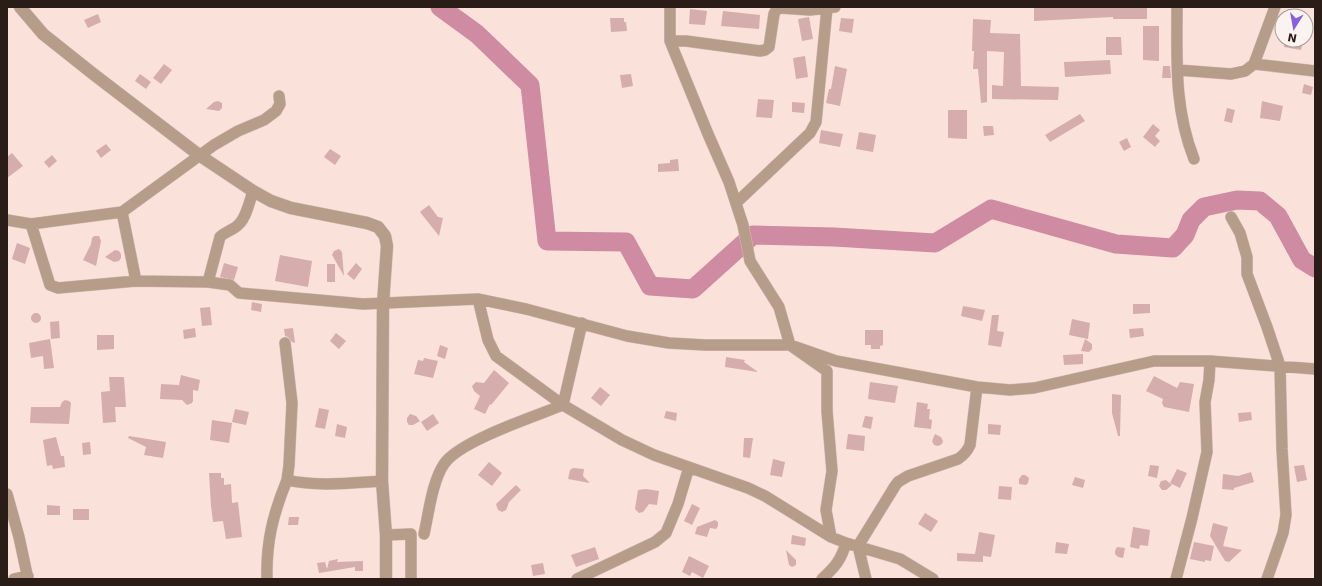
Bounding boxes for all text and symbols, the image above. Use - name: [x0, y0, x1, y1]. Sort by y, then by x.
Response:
- north arrow: [1274, 8, 1314, 48]
- text: N: [1286, 30, 1298, 45]

